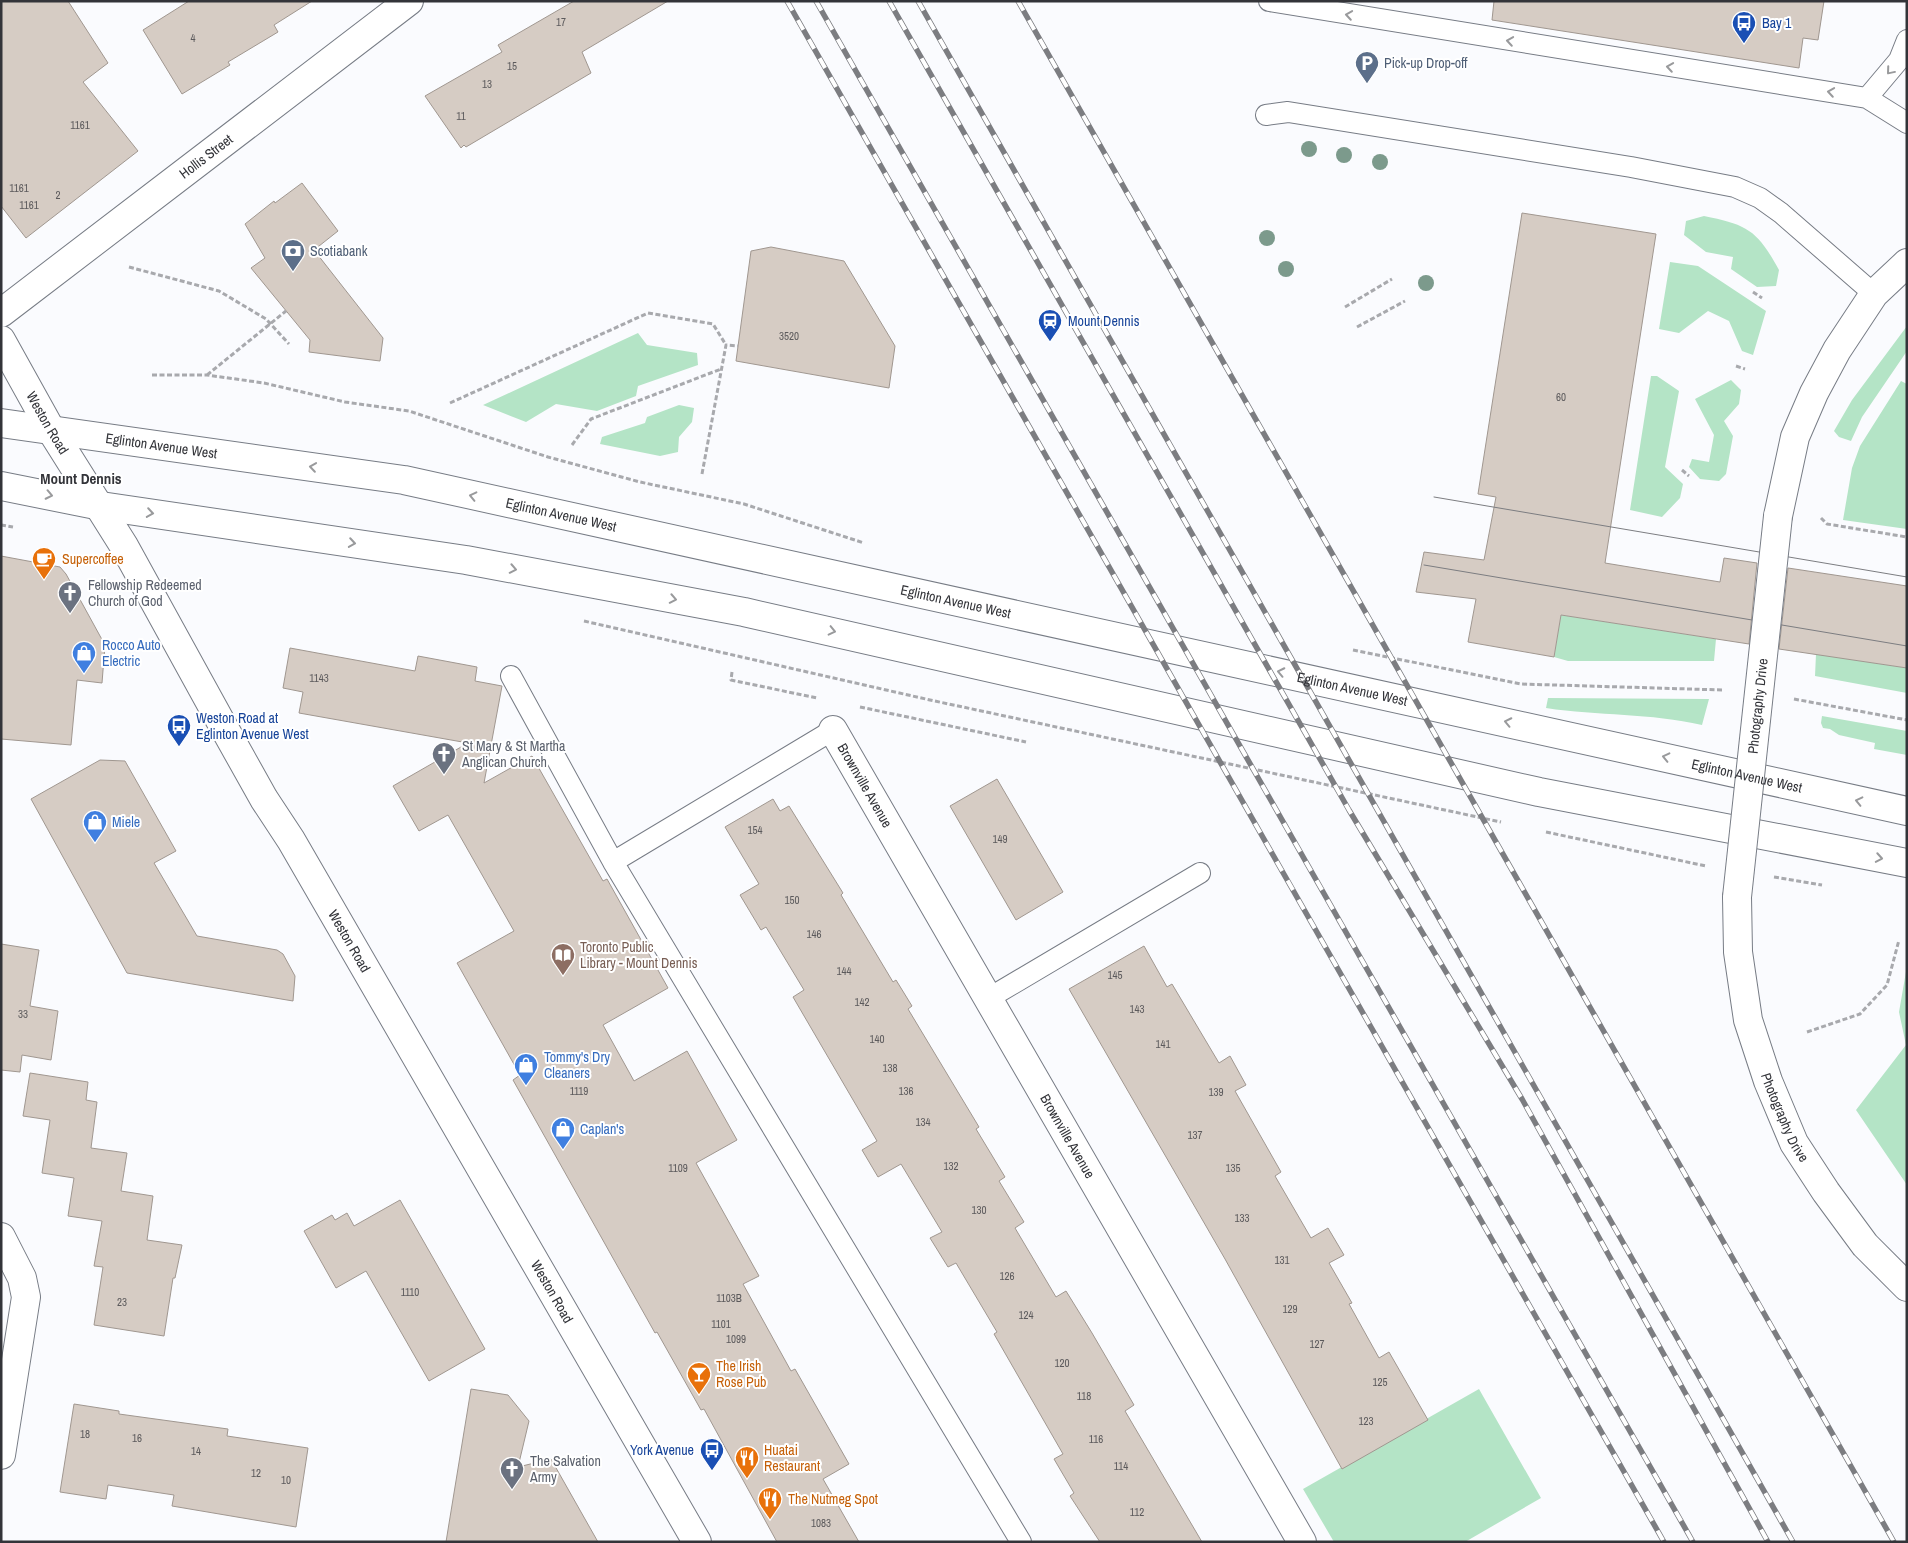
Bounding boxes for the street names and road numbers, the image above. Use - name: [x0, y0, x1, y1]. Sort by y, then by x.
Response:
- street label: Hollis Street: [176, 130, 236, 182]
- street label: Weston Road: [22, 388, 73, 457]
- street label: Eglinton Avenue West: [104, 429, 218, 462]
- street label: Eglinton Avenue West: [504, 494, 618, 536]
- street label: Eglinton Avenue West: [899, 581, 1013, 622]
- street label: Photography Drive: [1743, 657, 1772, 755]
- street label: Eglinton Avenue West: [1295, 668, 1409, 710]
- street label: Brownville Avenue: [834, 740, 896, 831]
- street label: Eglinton Avenue West: [1690, 755, 1804, 797]
- street label: Weston Road: [324, 906, 375, 976]
- street label: Photography Drive: [1757, 1071, 1813, 1165]
- street label: Brownville Avenue: [1036, 1091, 1099, 1181]
- street label: Weston Road: [527, 1257, 577, 1326]

